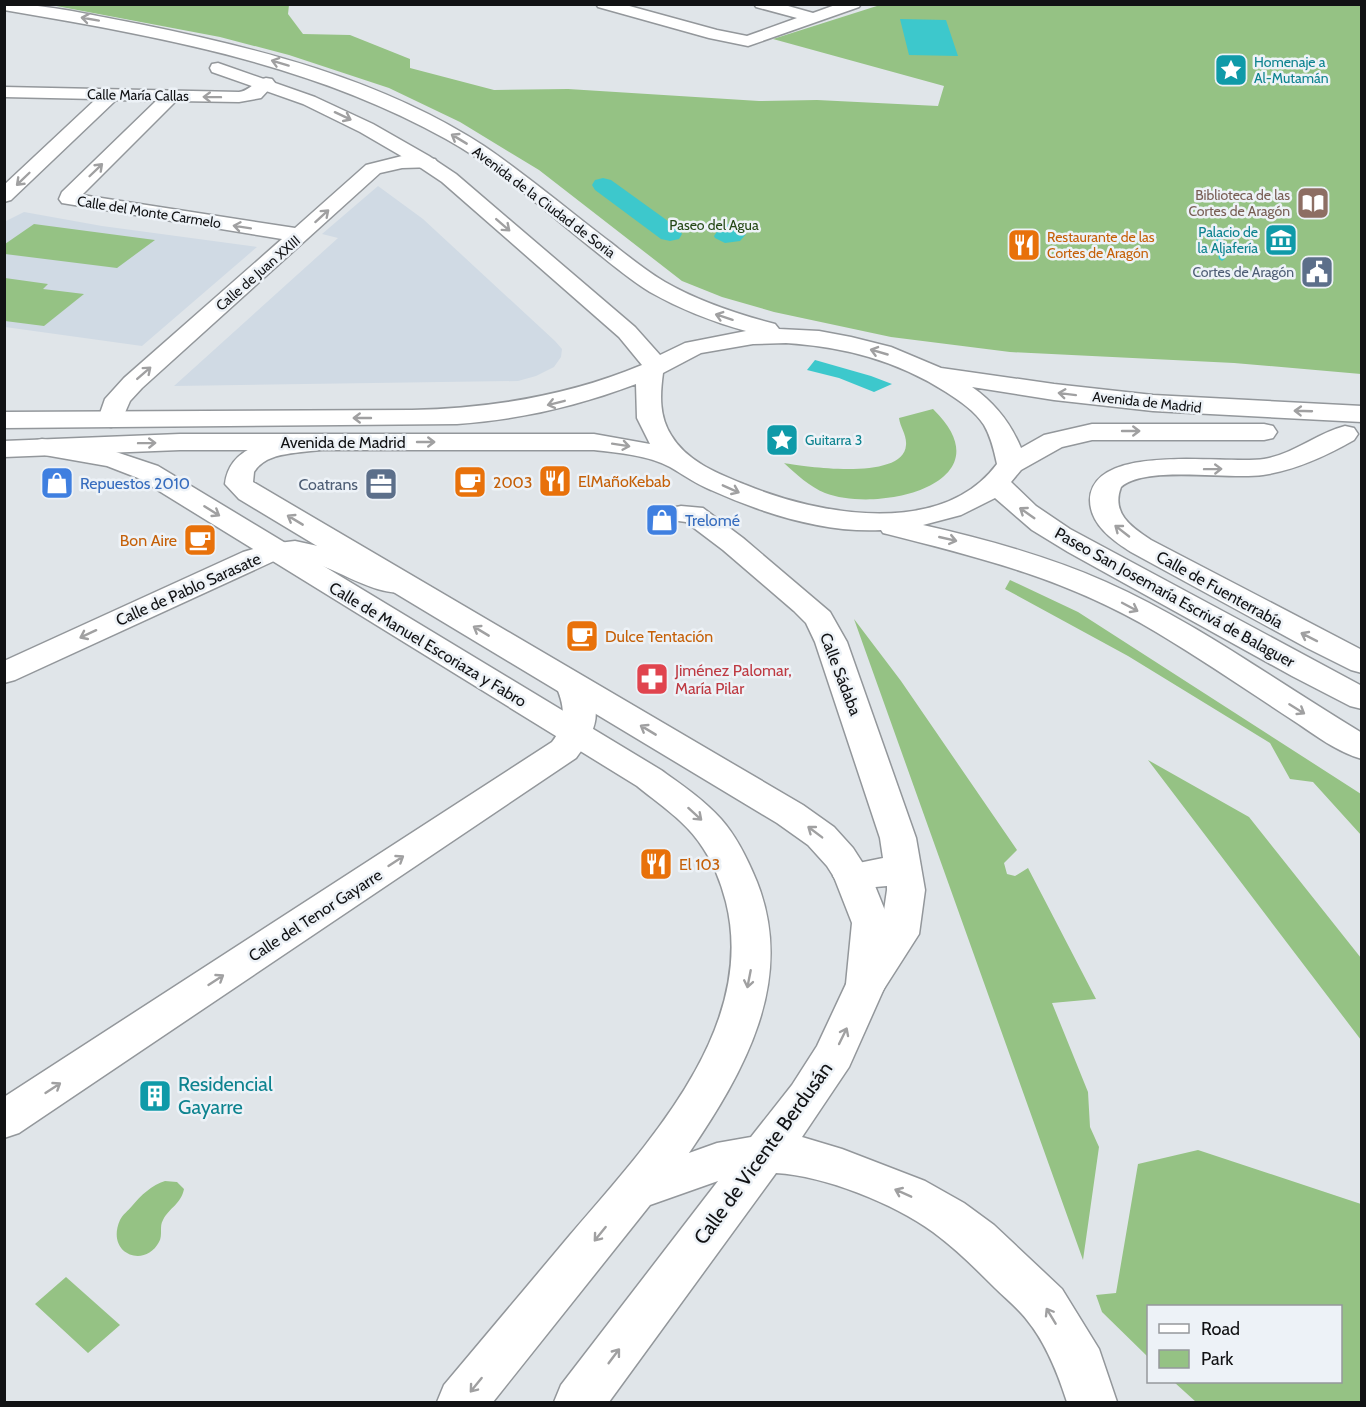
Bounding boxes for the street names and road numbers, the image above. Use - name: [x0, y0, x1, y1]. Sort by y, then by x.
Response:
- street label: Calle María Callas: [87, 85, 189, 105]
- street label: Avenida de la Ciudad de Soria: [469, 142, 619, 262]
- street label: Calle del Monte Carmelo: [76, 192, 222, 232]
- street label: Calle de Juan XXIII: [212, 231, 304, 315]
- street label: Avenida de Madrid: [1092, 387, 1202, 417]
- street label: Avenida de Madrid: [280, 433, 406, 452]
- street label: Paseo San Josemaría Escrivá de Balaguer: [1051, 523, 1299, 672]
- street label: Calle de Fuenterrabía: [1153, 547, 1287, 632]
- street label: Calle de Pablo Sarasate: [113, 549, 263, 630]
- street label: Calle de Manuel Escoriaza y Fabro: [326, 578, 530, 711]
- street label: Calle Sádaba: [816, 630, 865, 718]
- street label: Calle del Tenor Gayarre: [245, 865, 385, 966]
- street label: Calle de Vicente Berdusán: [689, 1057, 837, 1249]

